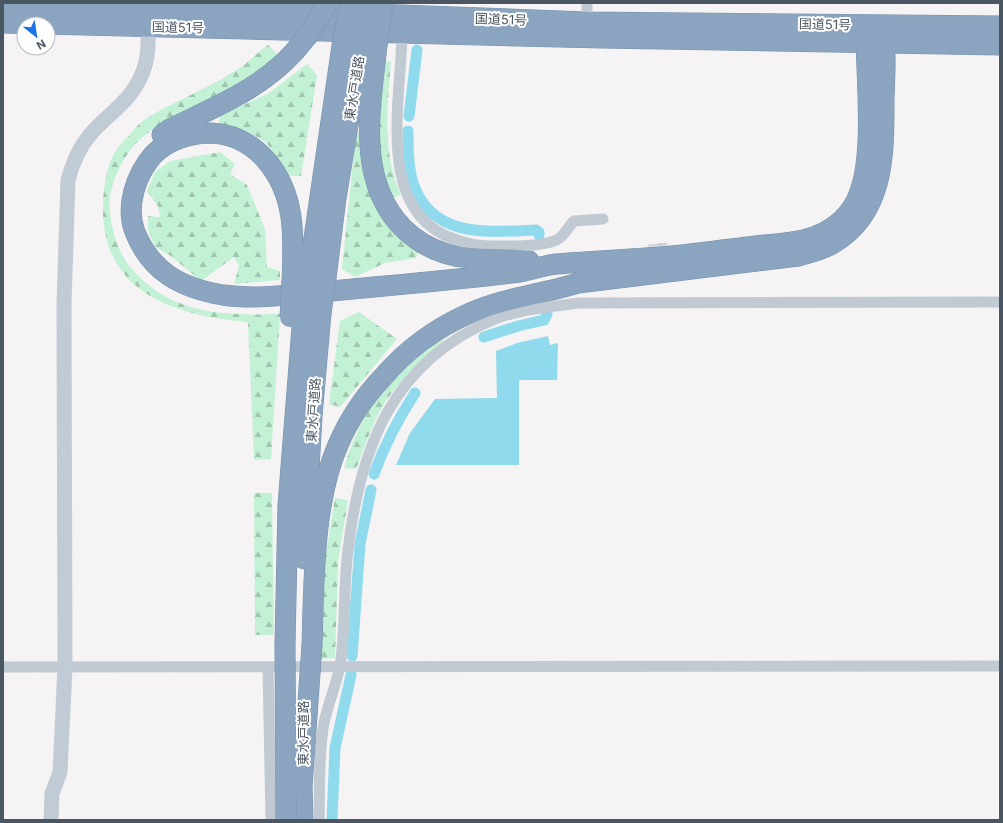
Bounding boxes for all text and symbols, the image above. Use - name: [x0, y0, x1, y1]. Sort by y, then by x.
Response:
- street label: 国道51号: [475, 10, 527, 28]
- north arrow: [16, 16, 56, 56]
- street label: 国道51号: [799, 16, 851, 32]
- street label: 国道51号: [152, 19, 204, 35]
- text: N: [34, 37, 48, 53]
- street label: 東水戸道路: [341, 55, 367, 121]
- street label: 東水戸道路: [303, 377, 323, 443]
- street label: 東水戸道路: [295, 700, 311, 766]

